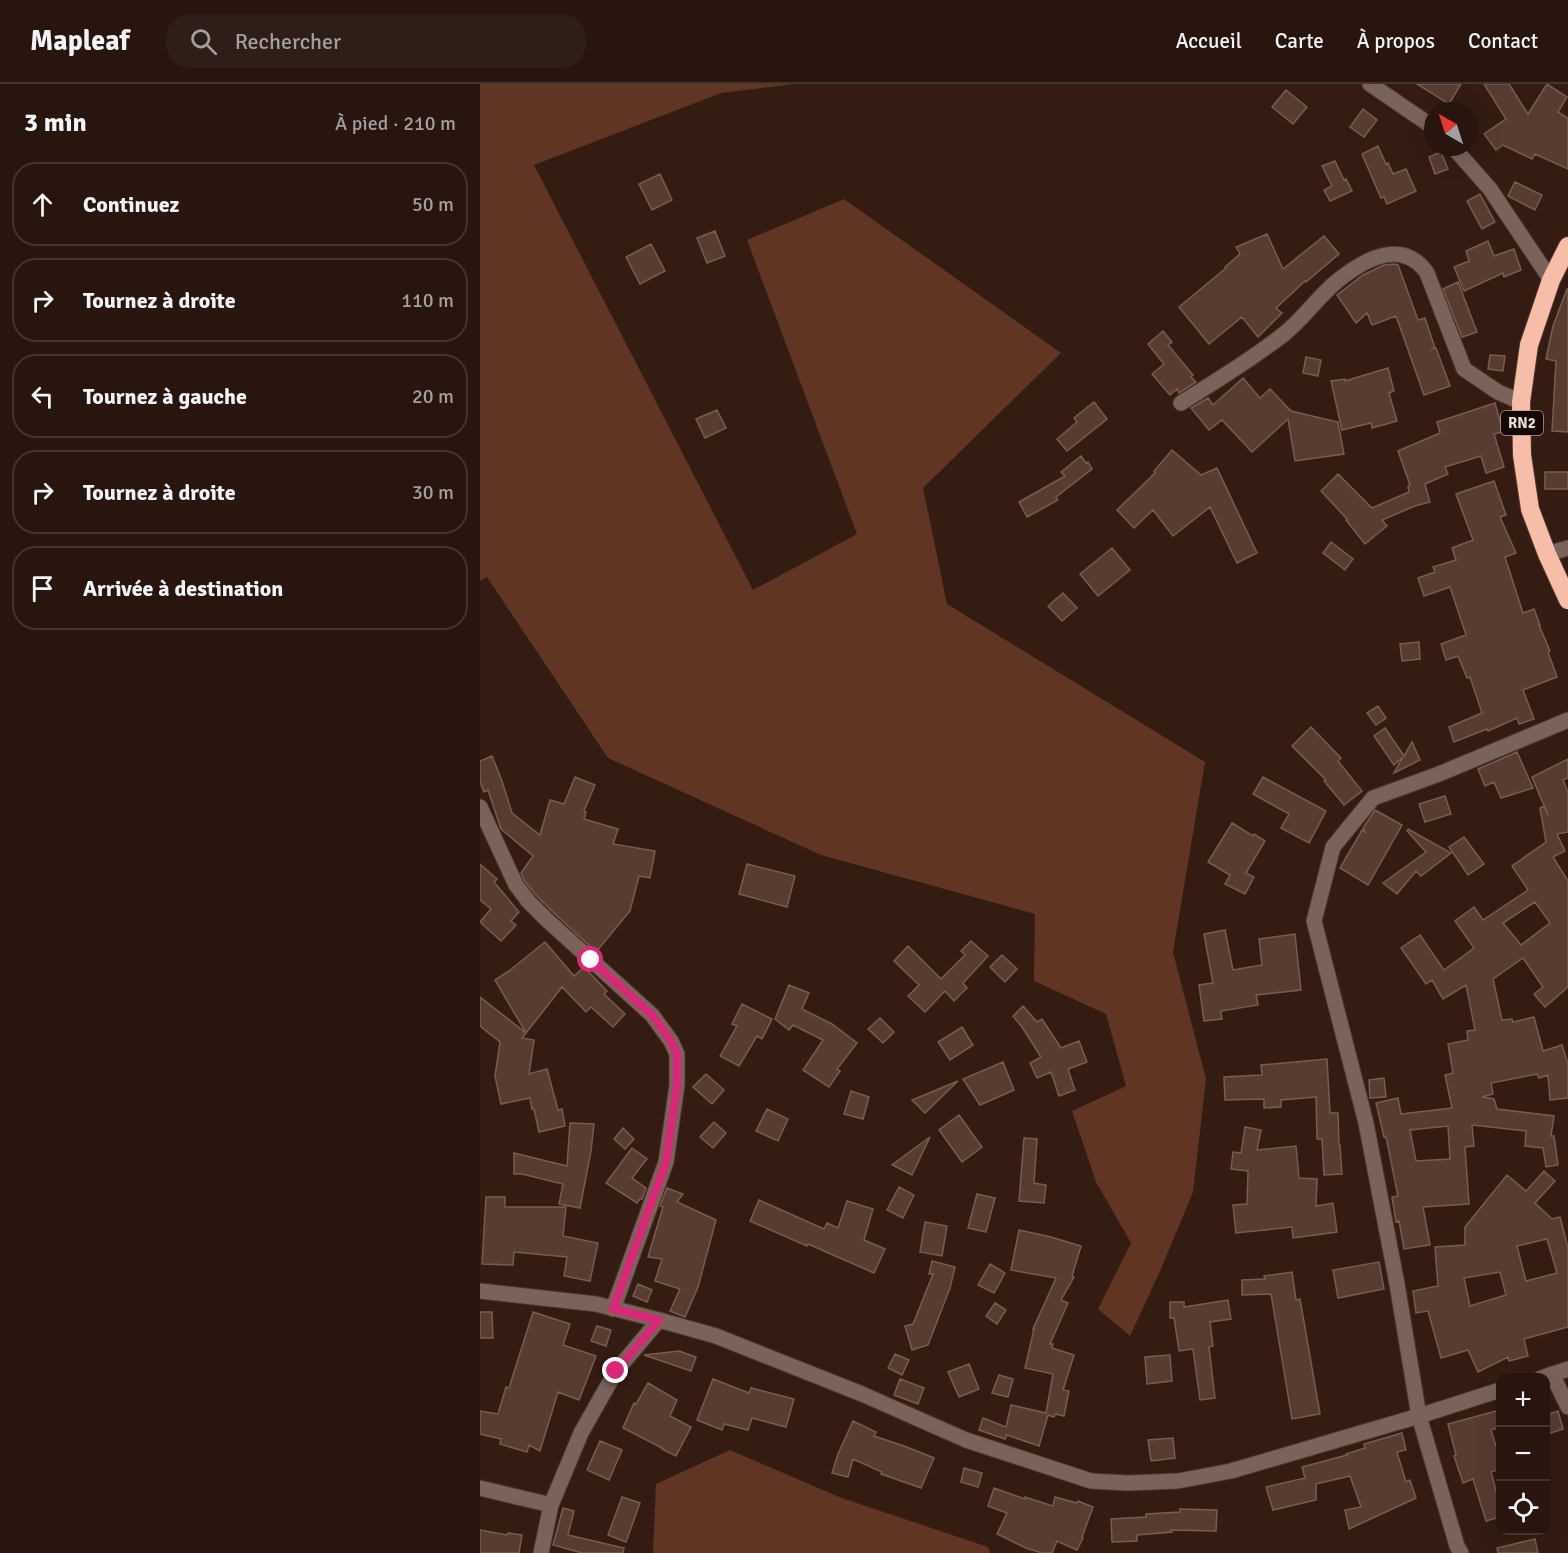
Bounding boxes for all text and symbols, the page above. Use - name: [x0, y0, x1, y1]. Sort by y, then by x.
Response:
- search box: [166, 14, 586, 68]
- text: Mapleaf: [30, 24, 130, 58]
- icon: search: [187, 25, 220, 58]
- text: Rechercher: [235, 28, 341, 55]
- text: Accueil: [1176, 28, 1242, 54]
- text: Carte: [1275, 28, 1324, 54]
- text: À propos: [1357, 28, 1435, 54]
- text: Contact: [1468, 28, 1538, 54]
- north arrow: [1424, 102, 1478, 156]
- text: 3 min: [24, 107, 87, 139]
- text: À pied · 210 m: [335, 111, 456, 136]
- icon: ahead: [26, 188, 59, 221]
- text: Continuez: [83, 191, 179, 218]
- text: 50 m: [412, 192, 454, 217]
- icon: right: [26, 284, 59, 317]
- text: Tournez à droite: [83, 287, 236, 314]
- text: 110 m: [401, 288, 454, 313]
- icon: left: [26, 380, 59, 413]
- text: Tournez à gauche: [83, 383, 247, 410]
- text: 20 m: [412, 384, 454, 409]
- road number: RN2: [1501, 411, 1543, 435]
- icon: right: [26, 476, 59, 509]
- text: Tournez à droite: [83, 479, 236, 506]
- text: 30 m: [412, 480, 454, 505]
- icon: arrive: [26, 572, 59, 605]
- text: Arrivée à destination: [83, 575, 283, 602]
- route start: [577, 946, 603, 972]
- route end: [602, 1357, 628, 1383]
- map controls: [1496, 1373, 1550, 1535]
- button: +: [1496, 1373, 1550, 1427]
- button: −: [1496, 1427, 1550, 1481]
- button: locate: [1496, 1481, 1550, 1535]

